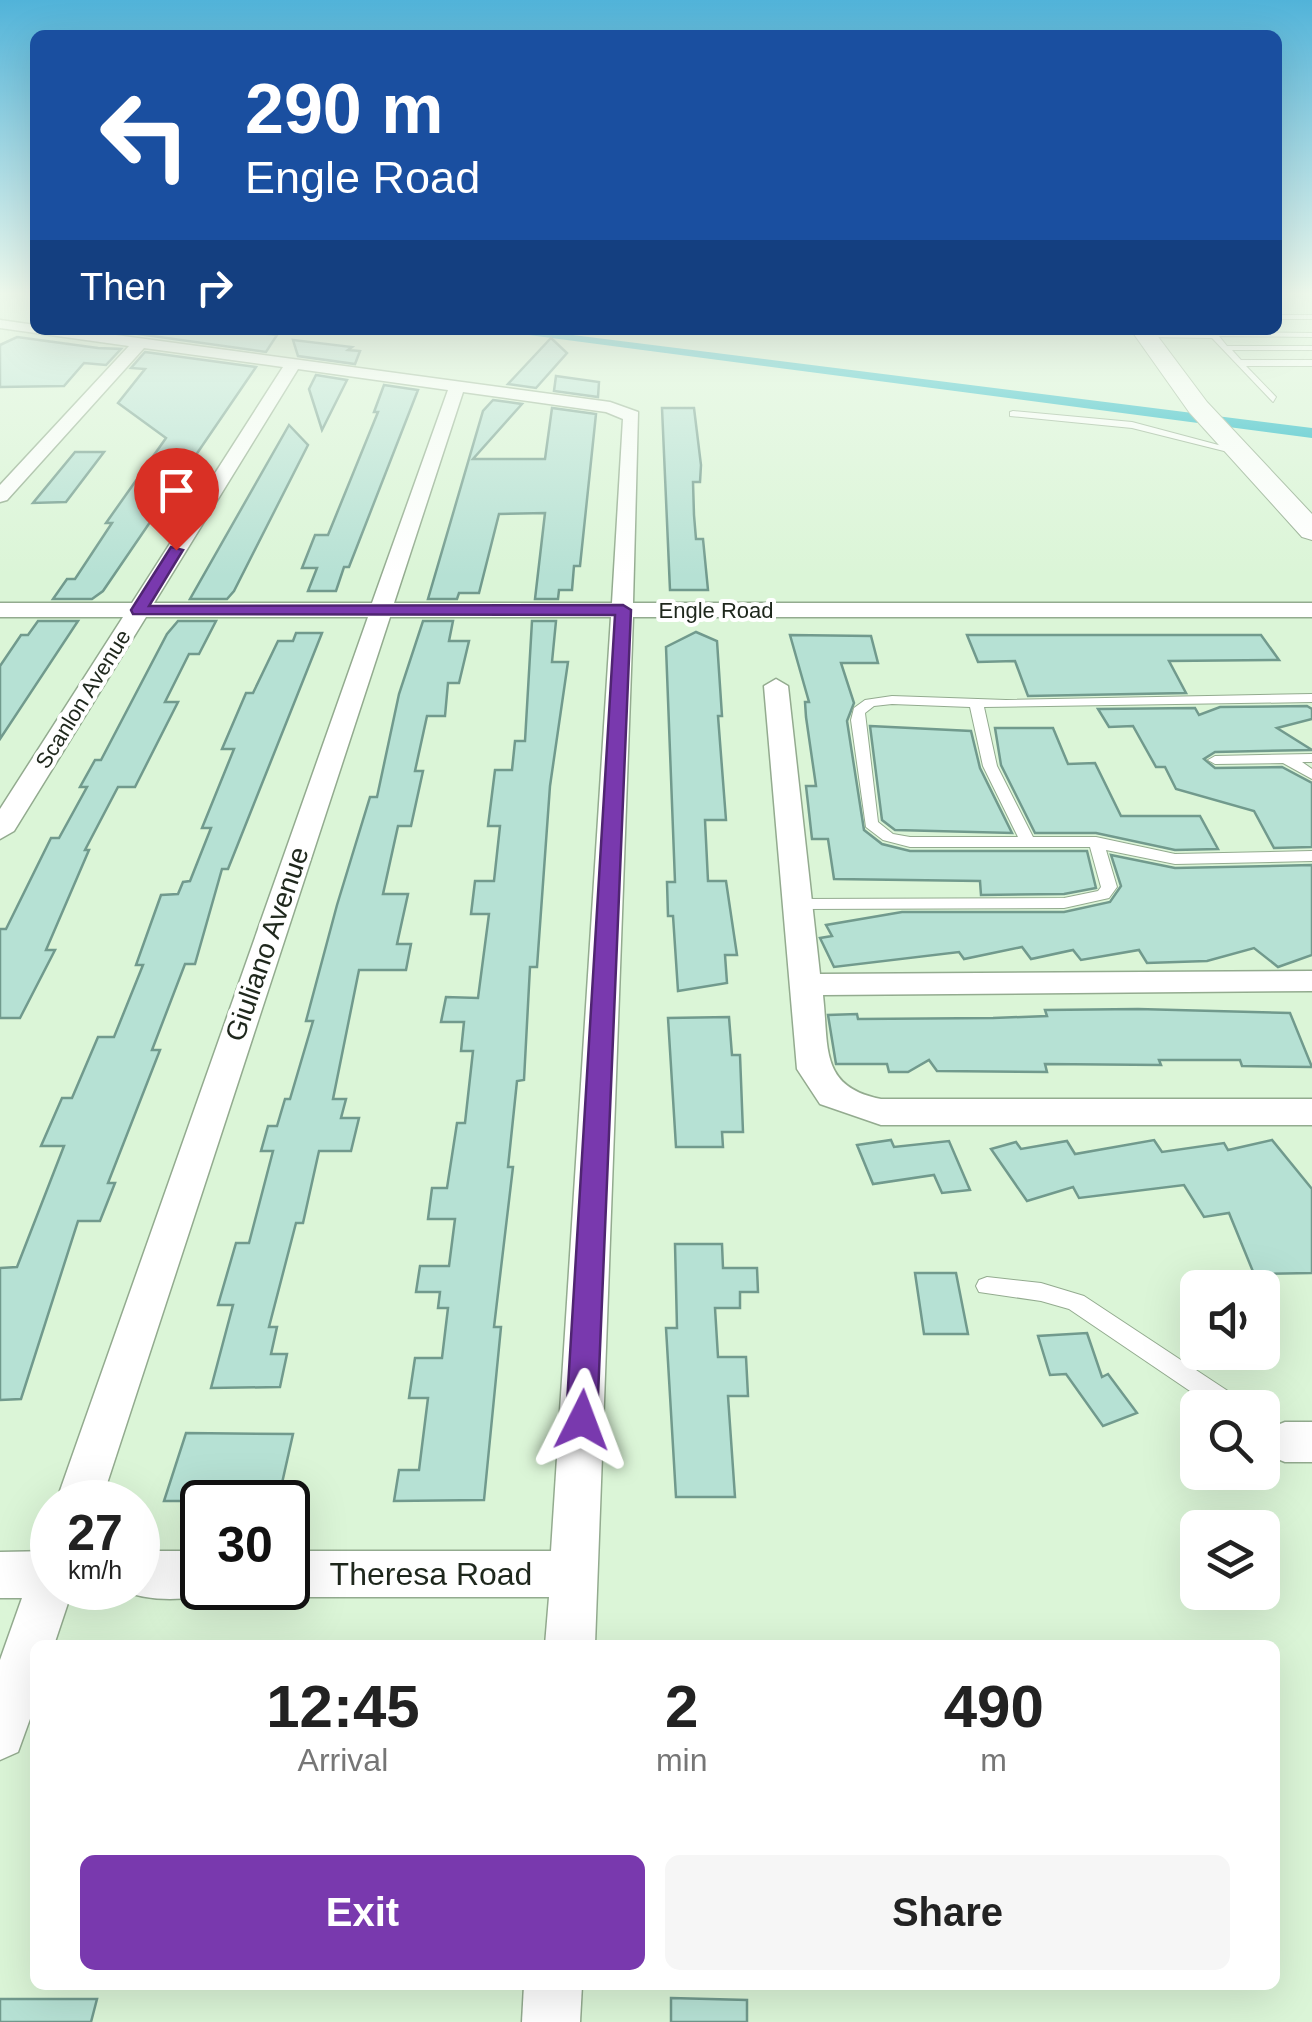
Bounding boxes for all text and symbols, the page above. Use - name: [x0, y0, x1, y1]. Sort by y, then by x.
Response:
- icon: left: [80, 70, 210, 200]
- text: 290 m: [245, 70, 443, 148]
- text: Engle Road: [245, 152, 480, 203]
- icon: right: [187, 260, 242, 315]
- text: Then: [80, 266, 167, 308]
- pin: [134, 448, 219, 551]
- icon: arrive: [149, 463, 204, 518]
- street label: Engle Road: [659, 598, 773, 623]
- street label: Scanlon Avenue: [30, 625, 136, 773]
- street label: Giuliano Avenue: [219, 843, 315, 1045]
- map controls: [1180, 1270, 1280, 1610]
- button: sound: [1180, 1270, 1280, 1370]
- position arrow: [530, 1368, 634, 1472]
- button: search: [1180, 1390, 1280, 1490]
- speed limit sign: 30: [180, 1480, 310, 1610]
- text: 27: [67, 1505, 123, 1561]
- button: layers: [1180, 1510, 1280, 1610]
- text: km/h: [68, 1556, 122, 1584]
- street label: Theresa Road: [330, 1556, 532, 1592]
- text: 12:45: [266, 1673, 420, 1740]
- text: 2: [665, 1673, 698, 1740]
- text: 490: [944, 1673, 1044, 1740]
- text: Arrival: [298, 1742, 388, 1778]
- text: min: [656, 1742, 707, 1778]
- text: m: [980, 1742, 1007, 1778]
- button: Exit: [80, 1855, 645, 1970]
- button: Share: [665, 1855, 1230, 1970]

